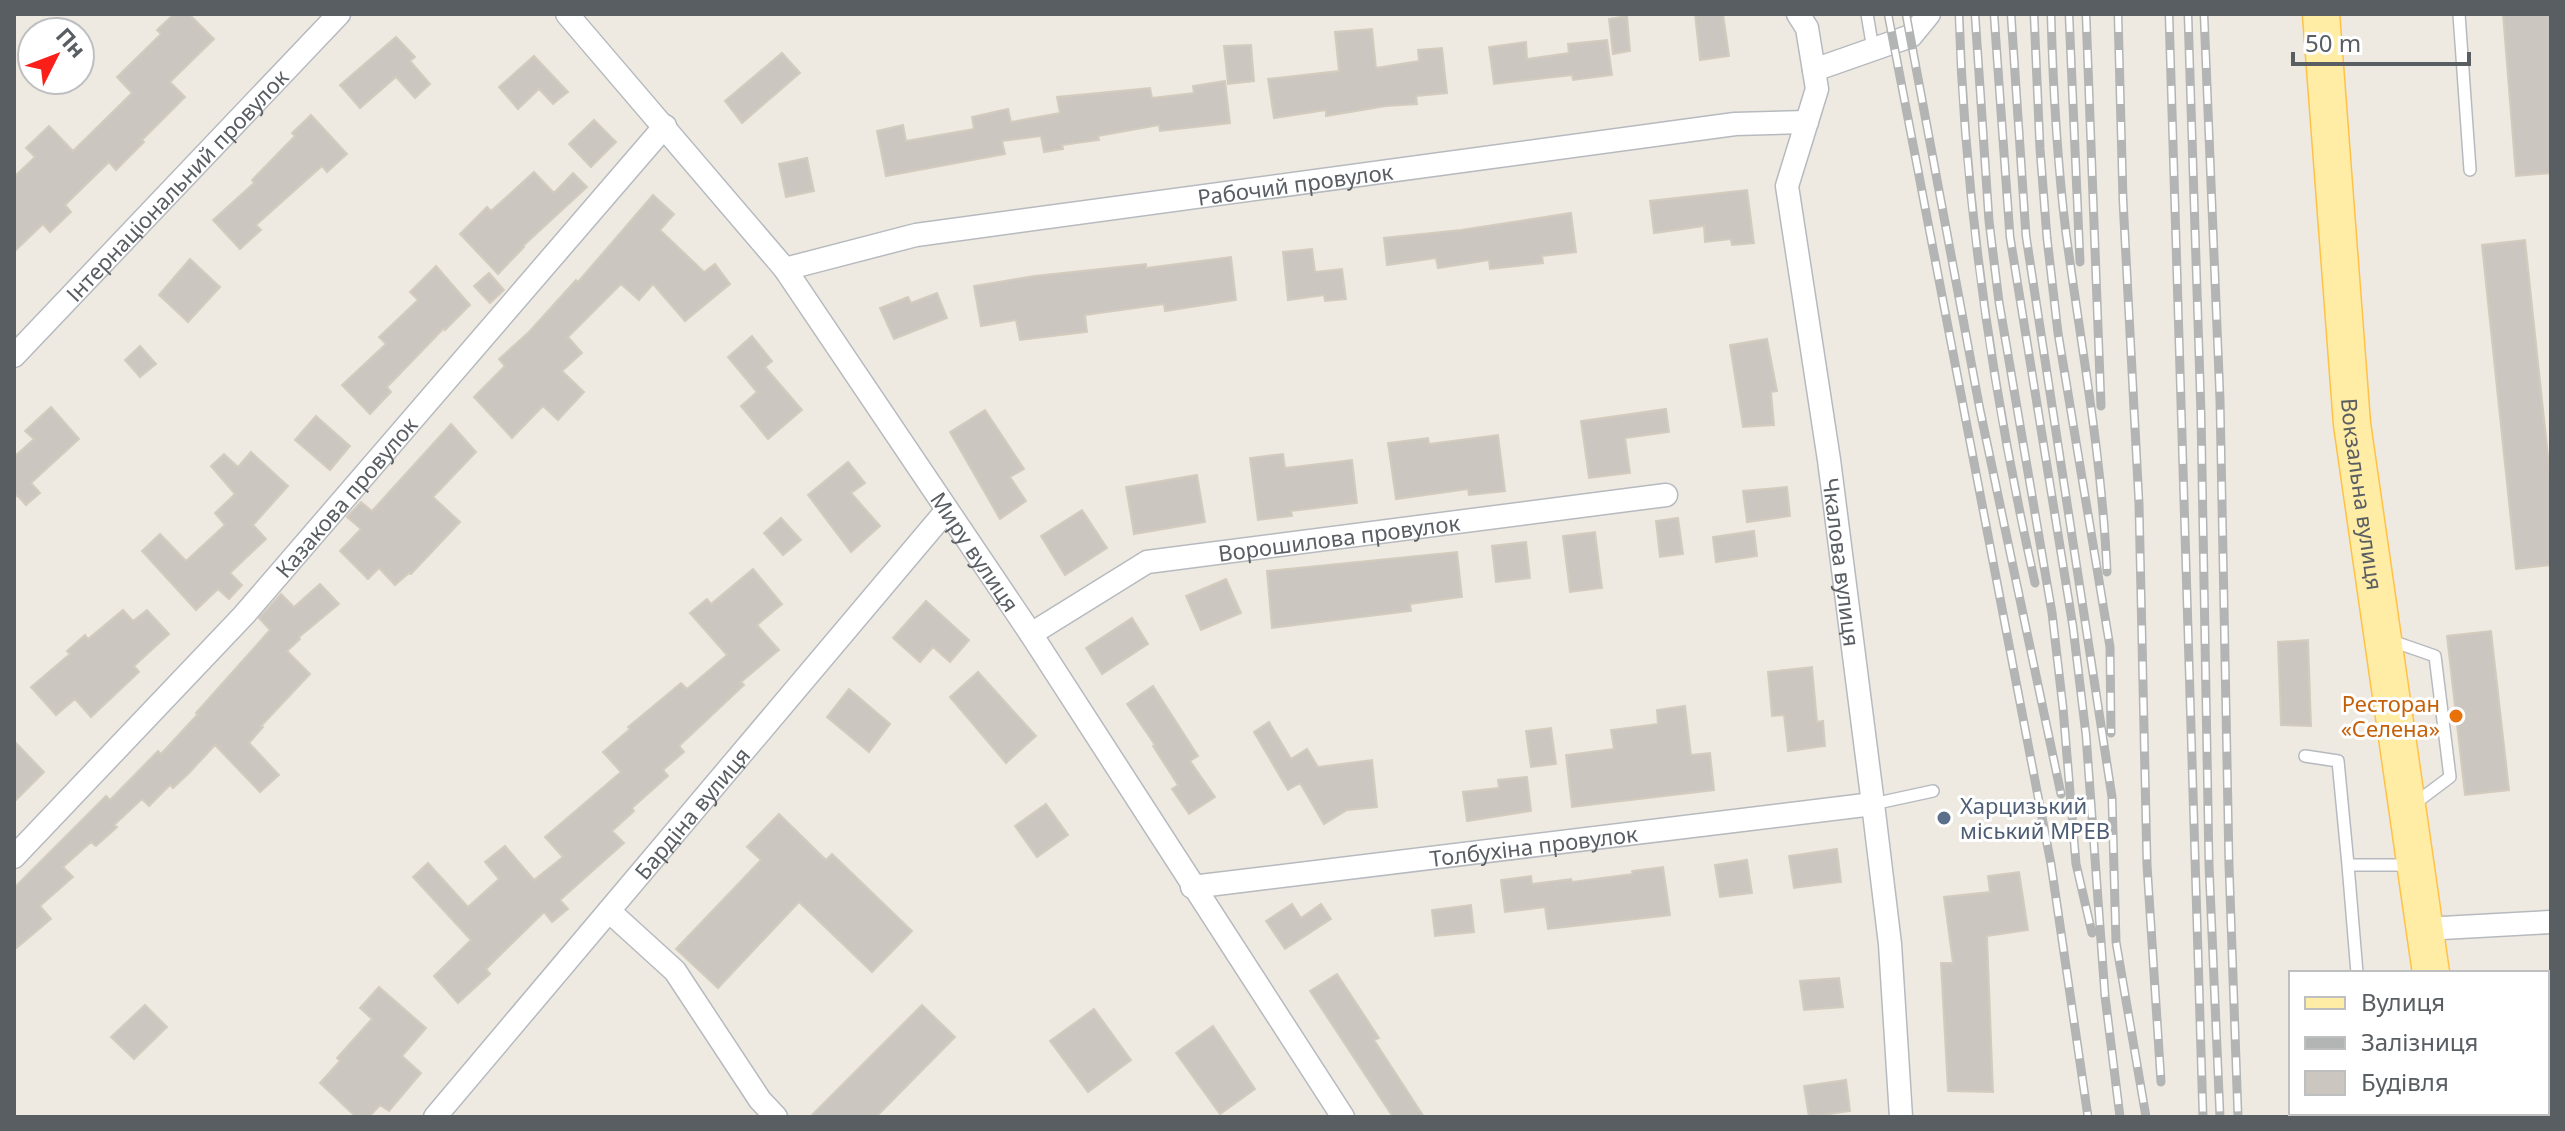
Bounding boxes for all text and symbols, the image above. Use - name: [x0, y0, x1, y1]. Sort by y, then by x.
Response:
- north arrow: [16, 16, 96, 96]
- scale bar: [2293, 16, 2469, 66]
- text: Пн: [50, 20, 93, 64]
- text: 50 m: [2305, 26, 2361, 59]
- street label: Інтернаціональний провулок: [59, 62, 295, 308]
- street label: Рабочий провулок: [1196, 155, 1395, 212]
- street label: Вокзальна вулиця: [2335, 397, 2391, 592]
- street label: Казакова провулок: [268, 410, 424, 583]
- street label: Чкалова вулиця: [1816, 476, 1868, 648]
- street label: Миру вулиця: [924, 486, 1026, 617]
- street label: Ворошилова провулок: [1216, 507, 1462, 568]
- place label: Ресторан «Селена»: [2341, 688, 2440, 743]
- marker: Ресторан «Селена»: [2447, 707, 2465, 725]
- street label: Бардіна вулиця: [627, 740, 756, 885]
- place label: Харцизький міський МРЕВ: [1960, 790, 2110, 845]
- marker: Харцизький міський МРЕВ: [1935, 809, 1953, 827]
- street label: Толбухіна провулок: [1428, 818, 1639, 873]
- legend: [2289, 971, 2549, 1115]
- text: Вулиця: [2361, 985, 2445, 1018]
- text: Залізниця: [2361, 1025, 2478, 1058]
- text: Будівля: [2361, 1065, 2449, 1098]

